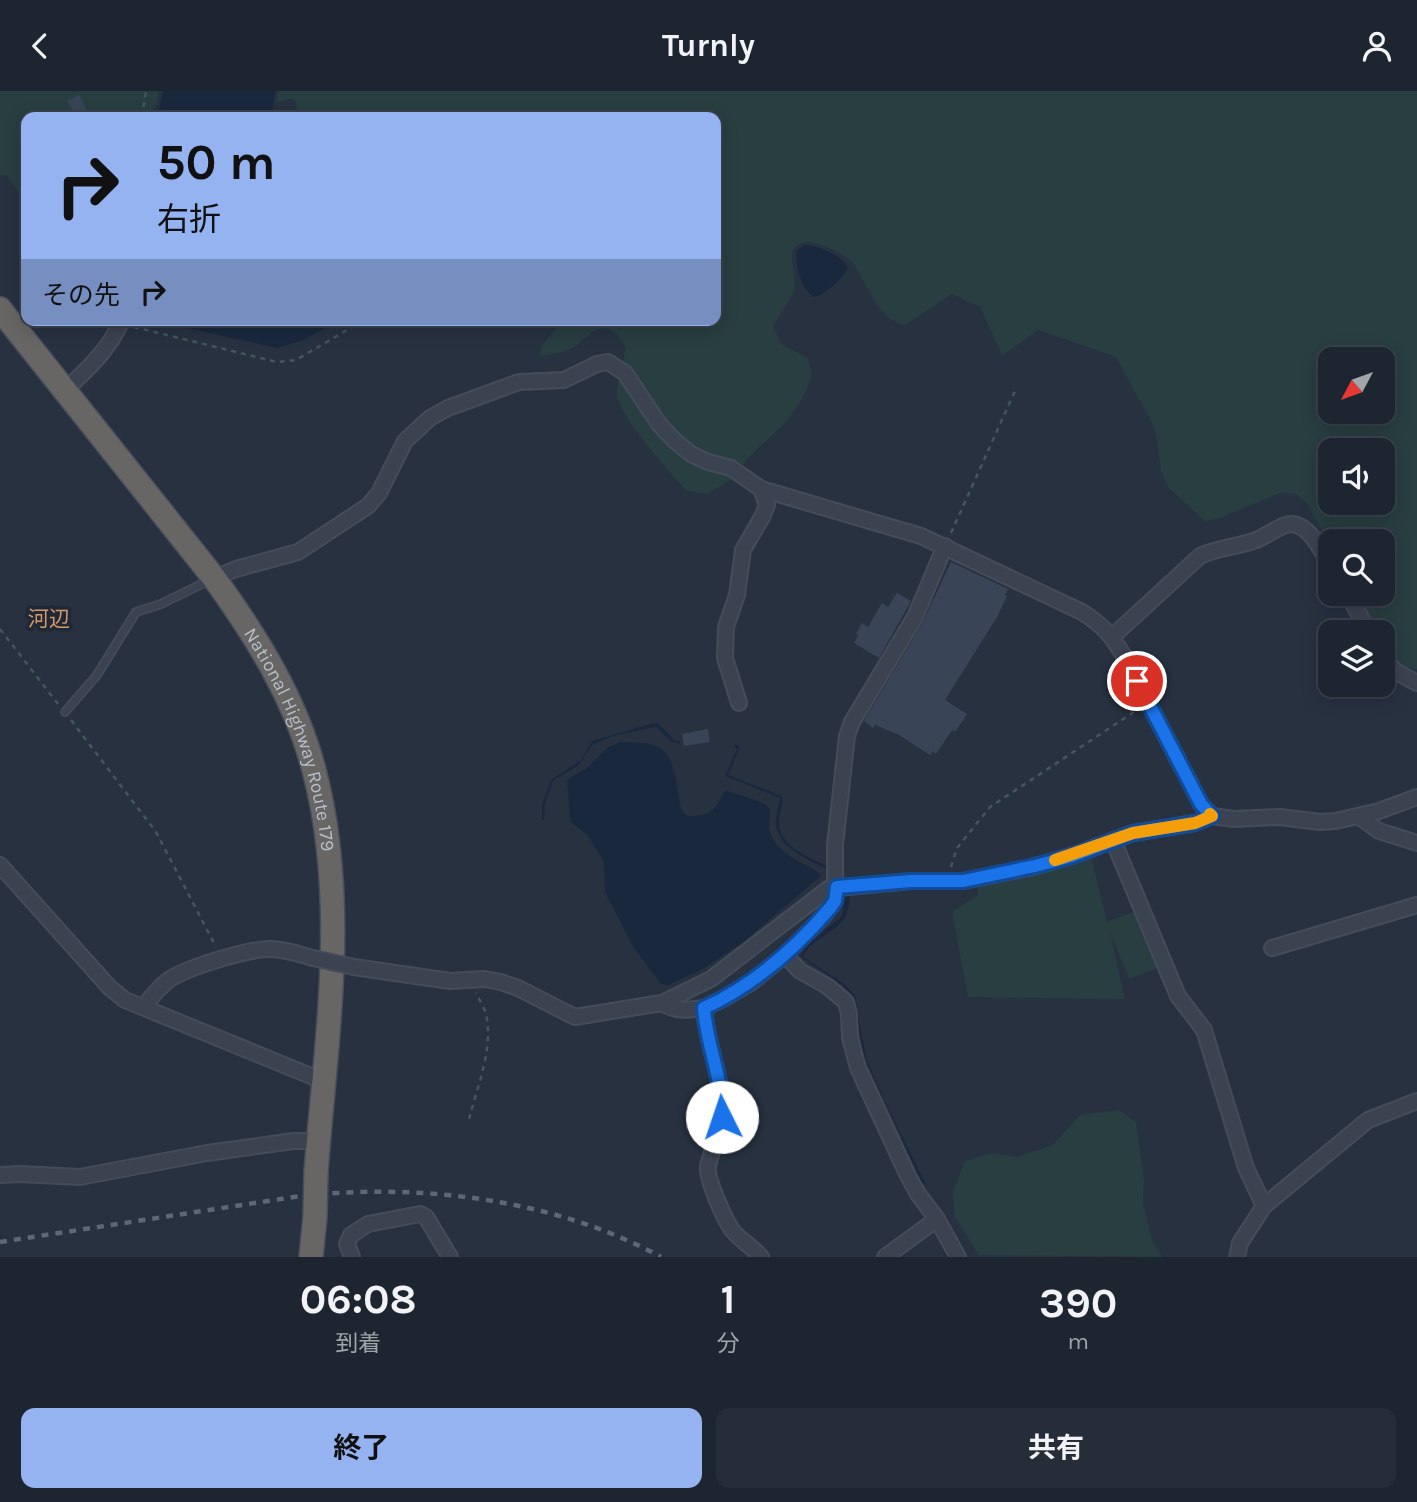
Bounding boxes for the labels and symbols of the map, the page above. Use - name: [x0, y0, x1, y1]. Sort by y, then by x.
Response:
- north arrow: [1318, 347, 1395, 423]
- district label: 河辺: [28, 607, 70, 631]
- street label: National Highway Route 179: [239, 624, 339, 852]
- pin: [1107, 651, 1167, 711]
- position arrow: [685, 1080, 759, 1154]

